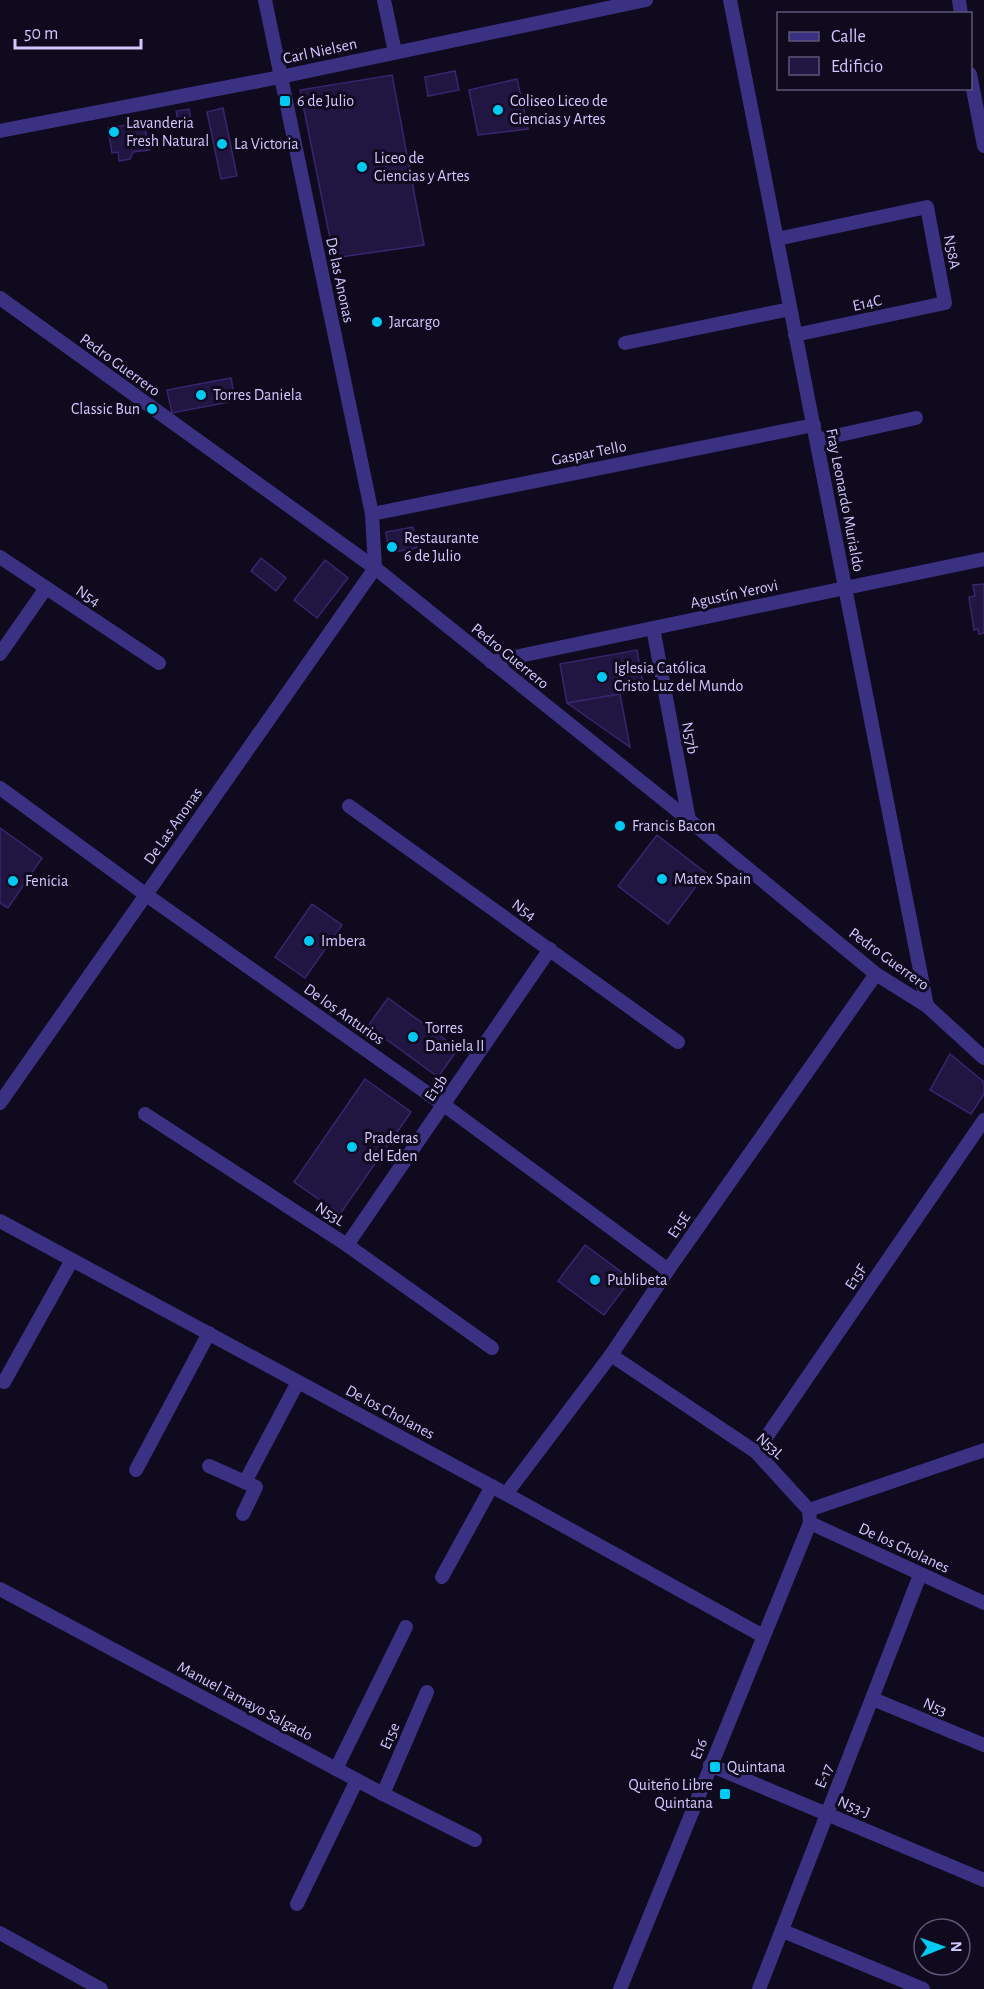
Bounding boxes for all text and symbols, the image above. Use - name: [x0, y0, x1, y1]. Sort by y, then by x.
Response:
- scale bar: [15, 12, 141, 50]
- legend: [777, 12, 972, 90]
- text: 50 m: [24, 25, 58, 43]
- text: Calle: [831, 28, 866, 46]
- street label: Carl Nielsen: [282, 35, 358, 67]
- text: Edificio: [831, 58, 883, 76]
- place label: 6 de Julio: [297, 93, 354, 109]
- place label: Coliseo Liceo de Ciencias y Artes: [510, 93, 608, 128]
- marker: 6 de Julio: [278, 94, 292, 108]
- marker: Coliseo Liceo de Ciencias y Artes: [491, 103, 505, 117]
- place label: Lavanderia Fresh Natural: [126, 115, 209, 149]
- marker: Lavanderia Fresh Natural: [107, 125, 121, 139]
- place label: La Victoria: [234, 136, 299, 152]
- marker: La Victoria: [215, 137, 229, 151]
- place label: Liceo de Ciencias y Artes: [374, 150, 470, 185]
- marker: Liceo de Ciencias y Artes: [355, 160, 369, 174]
- street label: N58A: [941, 234, 963, 270]
- street label: De las Anonas: [323, 236, 357, 324]
- street label: E14C: [851, 292, 883, 314]
- place label: Jarcargo: [389, 314, 440, 330]
- marker: Jarcargo: [370, 315, 384, 329]
- street label: Pedro Guerrero: [77, 331, 163, 399]
- place label: Torres Daniela: [213, 387, 302, 403]
- marker: Torres Daniela: [194, 388, 208, 402]
- place label: Classic Bun: [71, 401, 140, 417]
- marker: Classic Bun: [145, 402, 159, 416]
- street label: Fray Leonardo Murialdo: [822, 427, 867, 573]
- street label: Gaspar Tello: [550, 438, 628, 468]
- place label: Restaurante 6 de Julio: [404, 530, 479, 564]
- marker: Restaurante 6 de Julio: [385, 540, 399, 554]
- street label: Agustín Yerovi: [689, 577, 779, 611]
- street label: N54: [73, 582, 103, 610]
- street label: Pedro Guerrero: [468, 620, 552, 692]
- place label: Iglesia Católica Cristo Luz del Mundo: [614, 660, 743, 694]
- marker: Iglesia Católica Cristo Luz del Mundo: [595, 670, 609, 684]
- street label: N57b: [679, 721, 701, 755]
- street label: De Las Anonas: [141, 785, 205, 867]
- place label: Francis Bacon: [632, 818, 716, 834]
- marker: Francis Bacon: [613, 819, 627, 833]
- place label: Matex Spain: [674, 871, 751, 887]
- marker: Matex Spain: [655, 872, 669, 886]
- place label: Fenicia: [25, 873, 68, 889]
- marker: Fenicia: [6, 874, 20, 888]
- street label: N54: [509, 896, 539, 924]
- street label: Pedro Guerrero: [846, 925, 932, 993]
- place label: Imbera: [321, 933, 366, 949]
- marker: Imbera: [302, 934, 316, 948]
- street label: De los Anturios: [301, 980, 387, 1048]
- place label: Torres Daniela II: [425, 1020, 485, 1054]
- marker: Torres Daniela II: [406, 1030, 420, 1044]
- street label: E15b: [421, 1072, 451, 1104]
- place label: Praderas del Eden: [364, 1130, 419, 1164]
- marker: Praderas del Eden: [345, 1140, 359, 1154]
- street label: N53L: [313, 1199, 348, 1229]
- street label: E15E: [665, 1209, 694, 1241]
- street label: E15F: [842, 1261, 871, 1293]
- place label: Publibeta: [607, 1272, 667, 1288]
- marker: Publibeta: [588, 1273, 602, 1287]
- street label: De los Cholanes: [343, 1382, 437, 1442]
- street label: N53L: [753, 1430, 787, 1462]
- street label: De los Cholanes: [856, 1520, 952, 1576]
- street label: Manuel Tamayo Salgado: [174, 1659, 315, 1744]
- street label: N53: [921, 1695, 949, 1719]
- street label: E15e: [377, 1720, 403, 1752]
- street label: E16: [688, 1736, 710, 1762]
- place label: Quintana: [727, 1759, 786, 1776]
- marker: Quintana: [708, 1760, 722, 1774]
- street label: E-17: [812, 1761, 836, 1790]
- place label: Quiteño Libre Quintana: [629, 1777, 713, 1812]
- marker: Quiteño Libre Quintana: [718, 1787, 732, 1801]
- street label: N53-J: [835, 1793, 873, 1821]
- north arrow: [912, 1917, 972, 1977]
- text: N: [948, 1941, 964, 1952]

